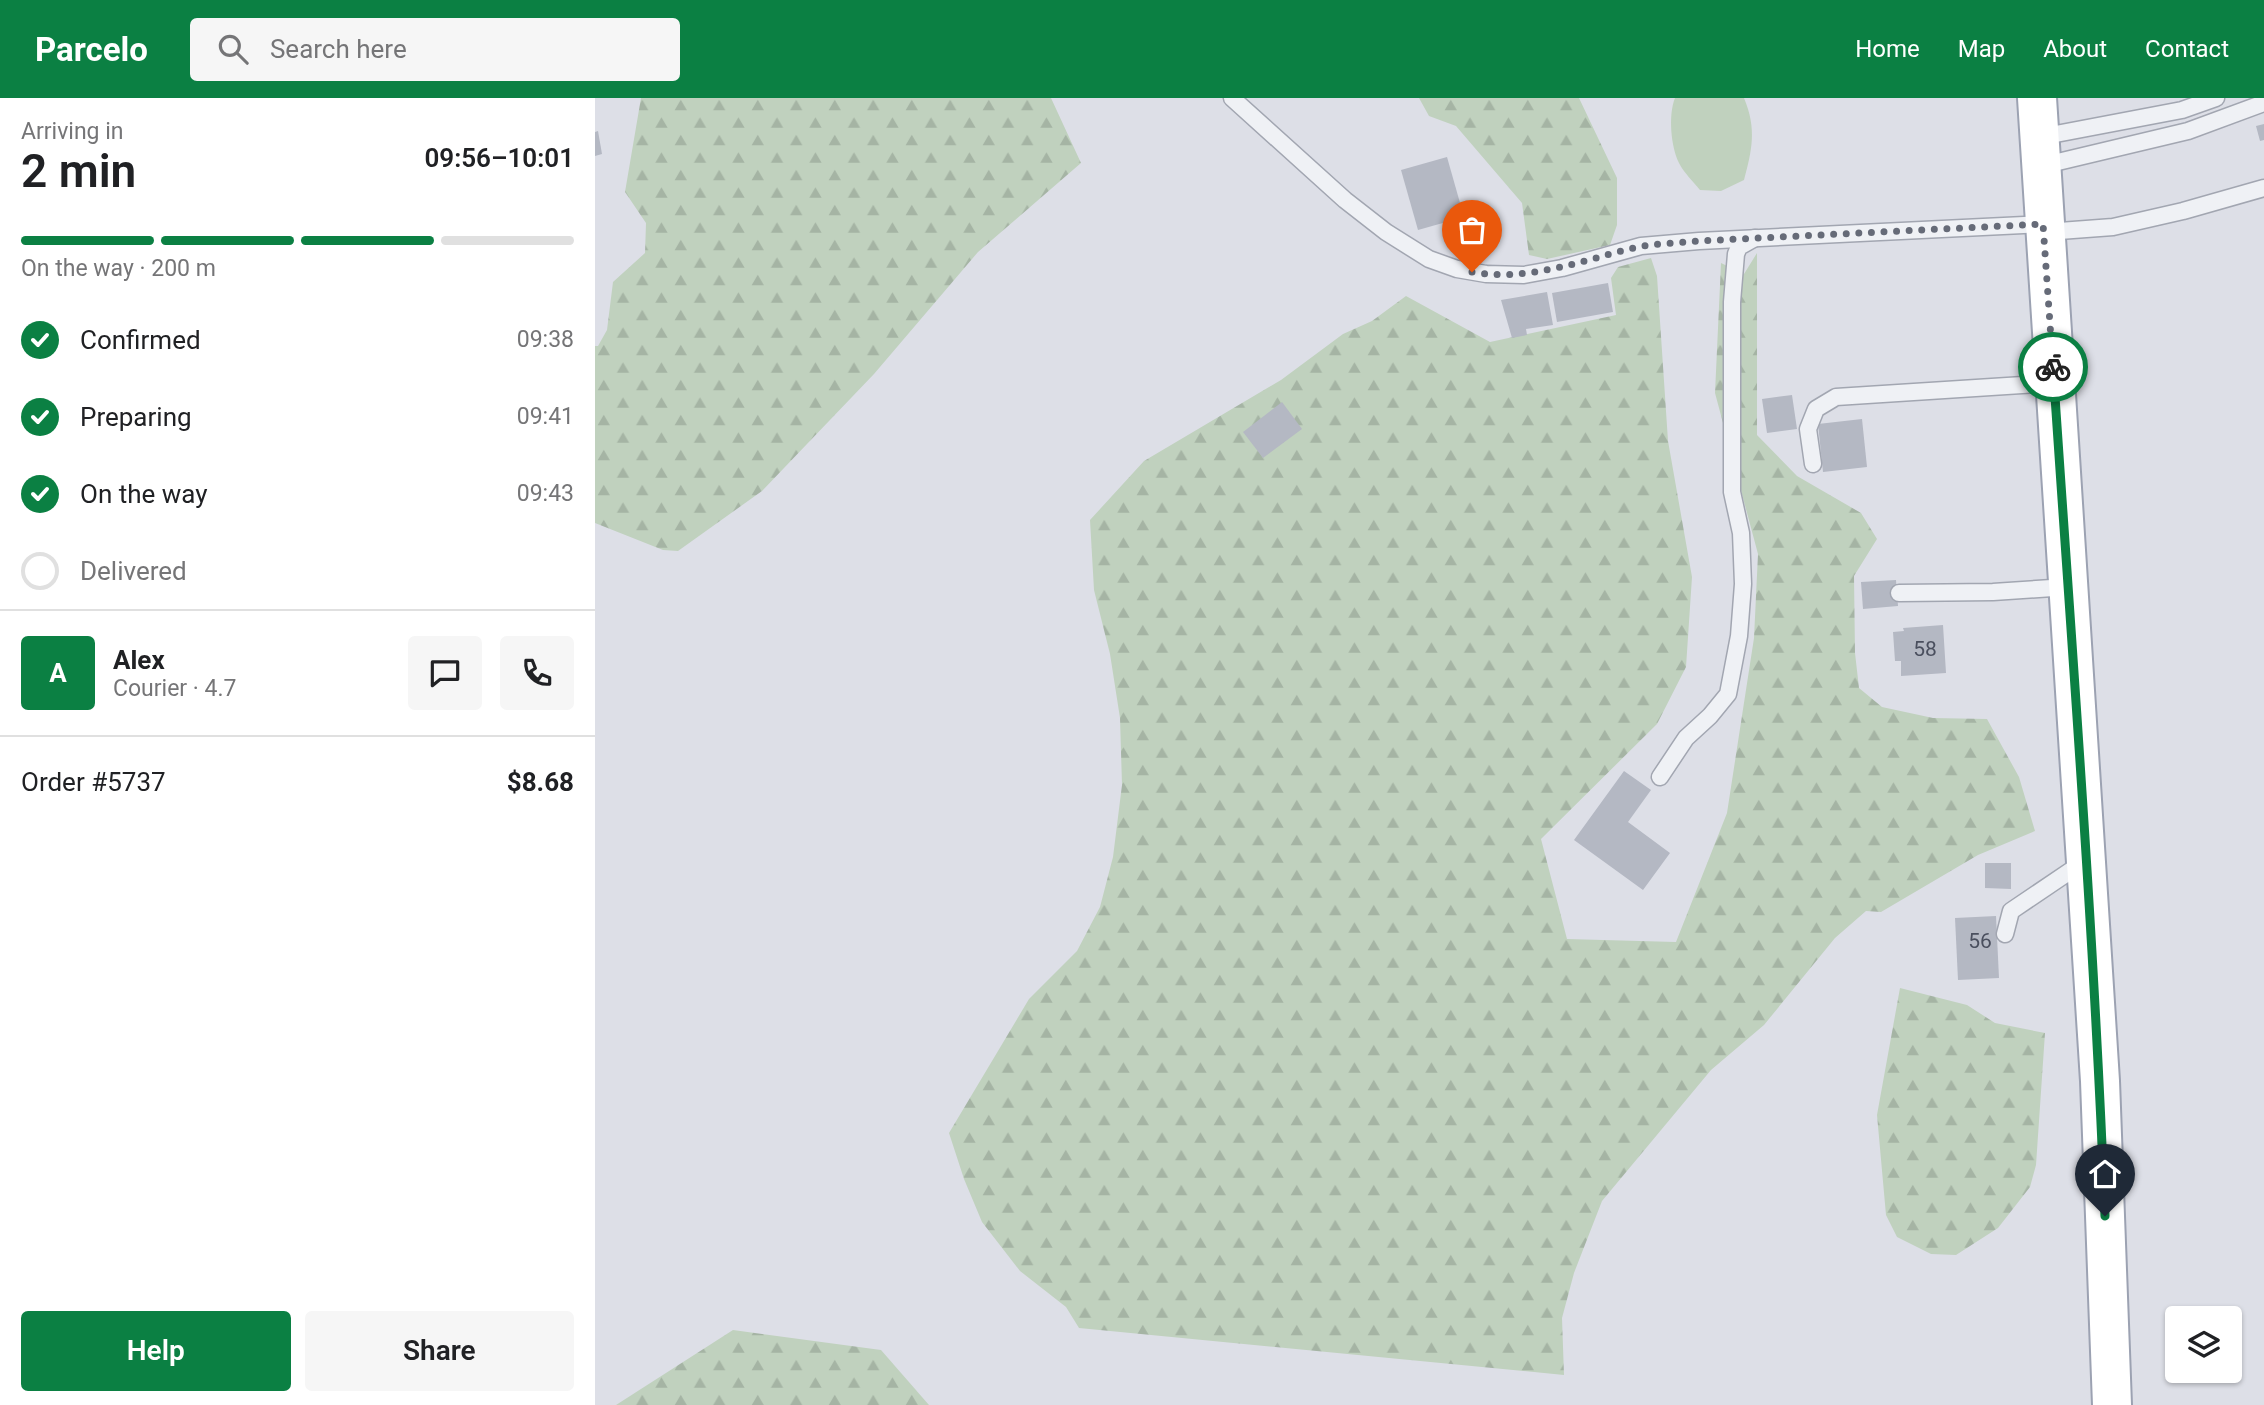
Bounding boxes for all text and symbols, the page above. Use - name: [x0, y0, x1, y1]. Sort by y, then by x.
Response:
- search box: [190, 18, 680, 81]
- text: Parcelo: [35, 30, 148, 69]
- icon: search: [214, 30, 252, 68]
- text: Search here: [270, 34, 407, 64]
- text: Home: [1855, 35, 1920, 63]
- text: Map: [1958, 35, 2005, 63]
- text: About: [2043, 35, 2107, 63]
- text: Contact: [2145, 35, 2229, 63]
- text: Arriving in: [21, 118, 124, 145]
- text: 09:56–10:01: [424, 143, 574, 173]
- text: 2 min: [21, 144, 136, 198]
- pin: [1442, 200, 1502, 272]
- icon: bag: [1453, 211, 1491, 249]
- text: On the way · 200 m: [21, 255, 216, 282]
- icon: check: [21, 321, 59, 359]
- text: Confirmed: [80, 325, 201, 355]
- text: 09:38: [517, 326, 574, 353]
- courier: [2018, 332, 2088, 402]
- icon: bike: [2034, 348, 2072, 386]
- icon: check: [21, 398, 59, 436]
- text: Preparing: [80, 402, 192, 432]
- text: 09:41: [517, 403, 574, 430]
- icon: check: [21, 475, 59, 513]
- text: On the way: [80, 479, 208, 509]
- text: 09:43: [517, 480, 574, 507]
- text: Delivered: [80, 556, 187, 586]
- button: chat: [408, 636, 482, 710]
- button: phone: [500, 636, 574, 710]
- house number: 58: [1913, 637, 1937, 661]
- text: Alex: [113, 645, 165, 675]
- text: A: [49, 658, 67, 688]
- text: Courier · 4.7: [113, 675, 236, 702]
- text: Order #5737: [21, 767, 166, 797]
- text: $8.68: [507, 767, 574, 797]
- house number: 56: [1968, 929, 1992, 953]
- pin: [2075, 1144, 2135, 1216]
- icon: home: [2086, 1155, 2124, 1193]
- map controls: [2165, 1306, 2242, 1383]
- button: layers: [2165, 1306, 2242, 1383]
- button: Help: [21, 1311, 291, 1391]
- button: Share: [305, 1311, 574, 1391]

